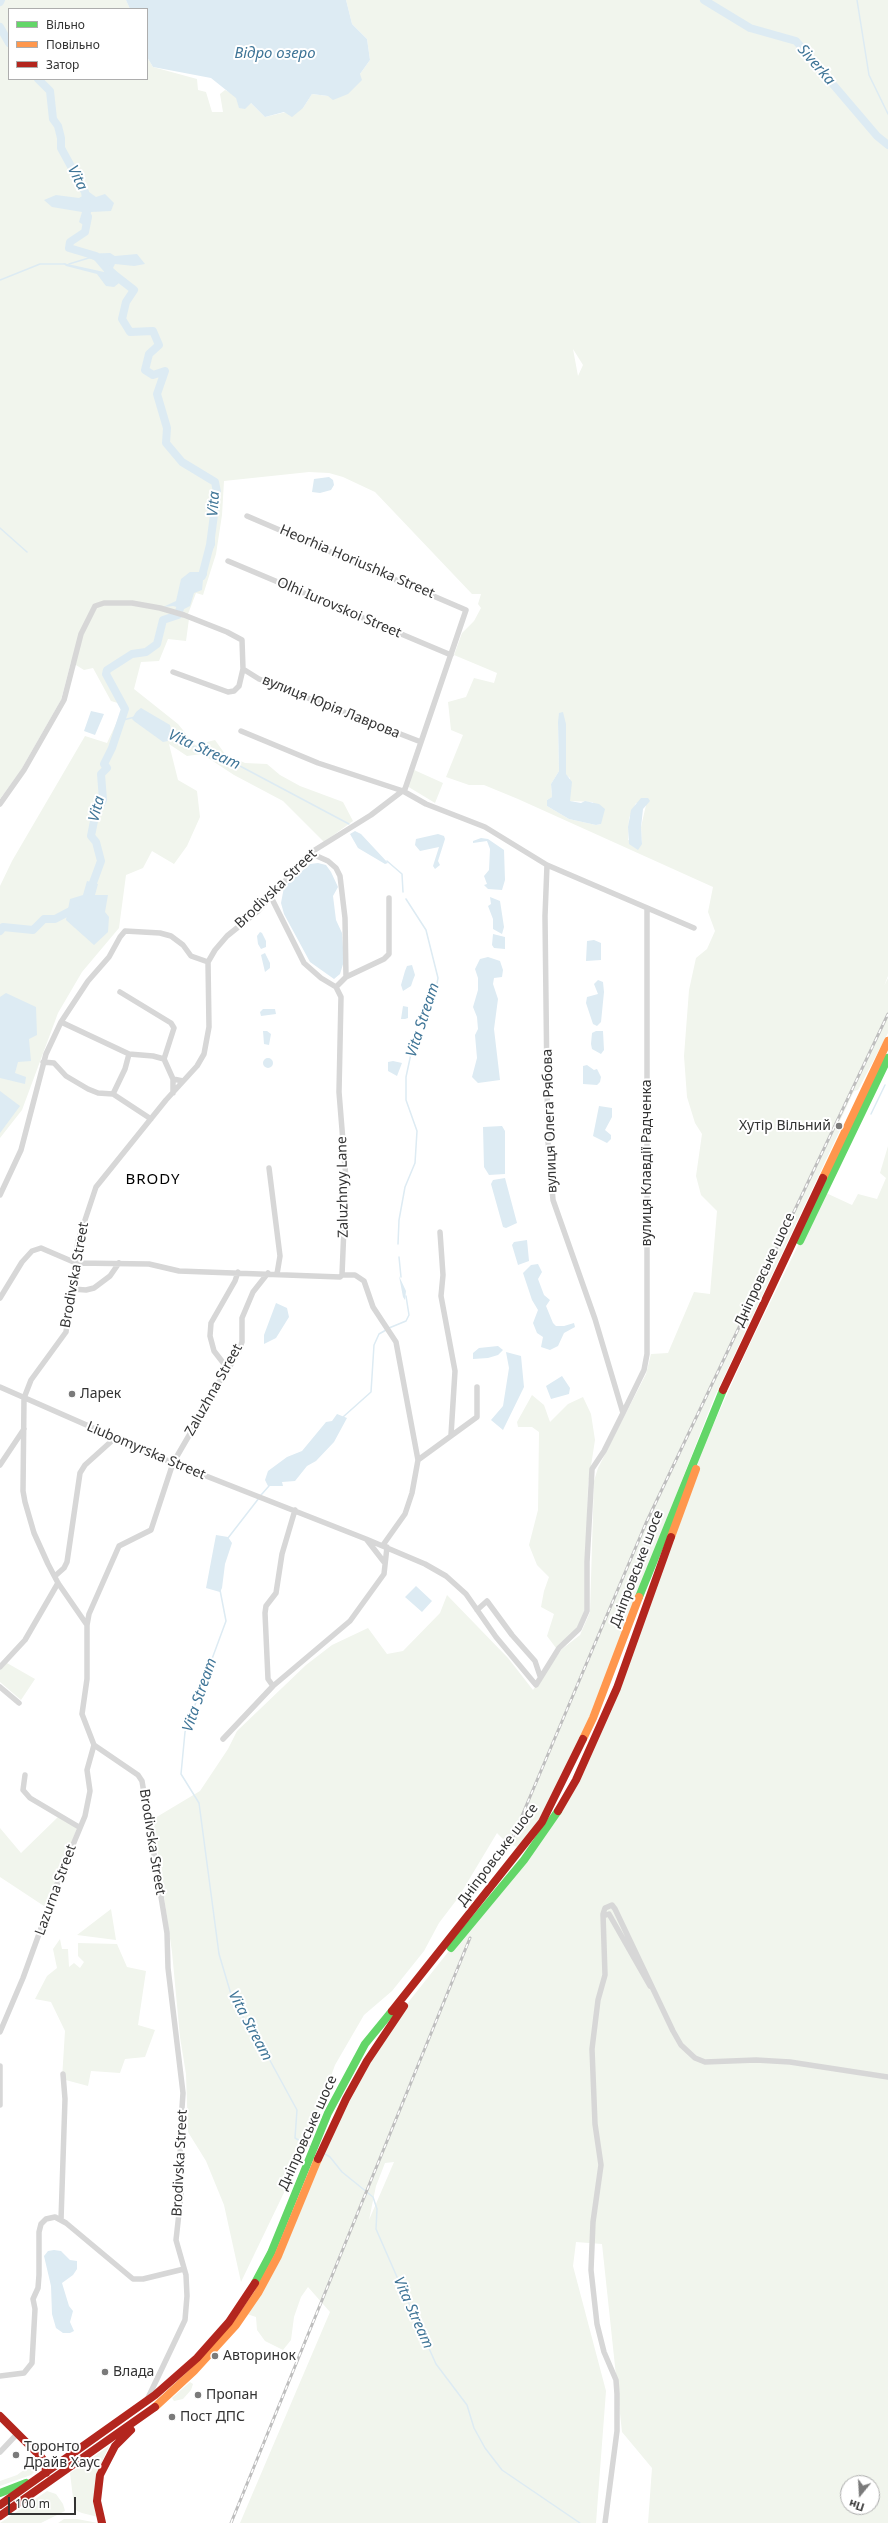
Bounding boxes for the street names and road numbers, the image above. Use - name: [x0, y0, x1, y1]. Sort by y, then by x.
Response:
- street label: Heorhia Horiushka Street: [277, 522, 437, 602]
- street label: Olhi Iurovskoi Street: [274, 574, 404, 642]
- street label: вулиця Юрія Лаврова: [260, 672, 402, 742]
- street label: Brodivska Street: [232, 846, 320, 932]
- street label: вулиця Олега Рябова: [539, 1049, 561, 1193]
- street label: вулиця Клавдії Радченка: [639, 1080, 655, 1246]
- street label: Zaluzhnyy Lane: [334, 1136, 352, 1238]
- street label: Дніпровське шосе: [731, 1210, 799, 1330]
- street label: Brodivska Street: [57, 1221, 93, 1329]
- street label: Zaluzhna Street: [182, 1341, 246, 1439]
- street label: Liubomyrska Street: [84, 1418, 208, 1484]
- street label: Дніпровське шосе: [607, 1508, 667, 1630]
- street label: Brodivska Street: [135, 1788, 169, 1896]
- street label: Дніпровське шосе: [454, 1800, 542, 1910]
- street label: Lazurna Street: [32, 1842, 80, 1938]
- street label: Дніпровське шосе: [275, 2073, 341, 2193]
- street label: Brodivska Street: [169, 2109, 191, 2217]

